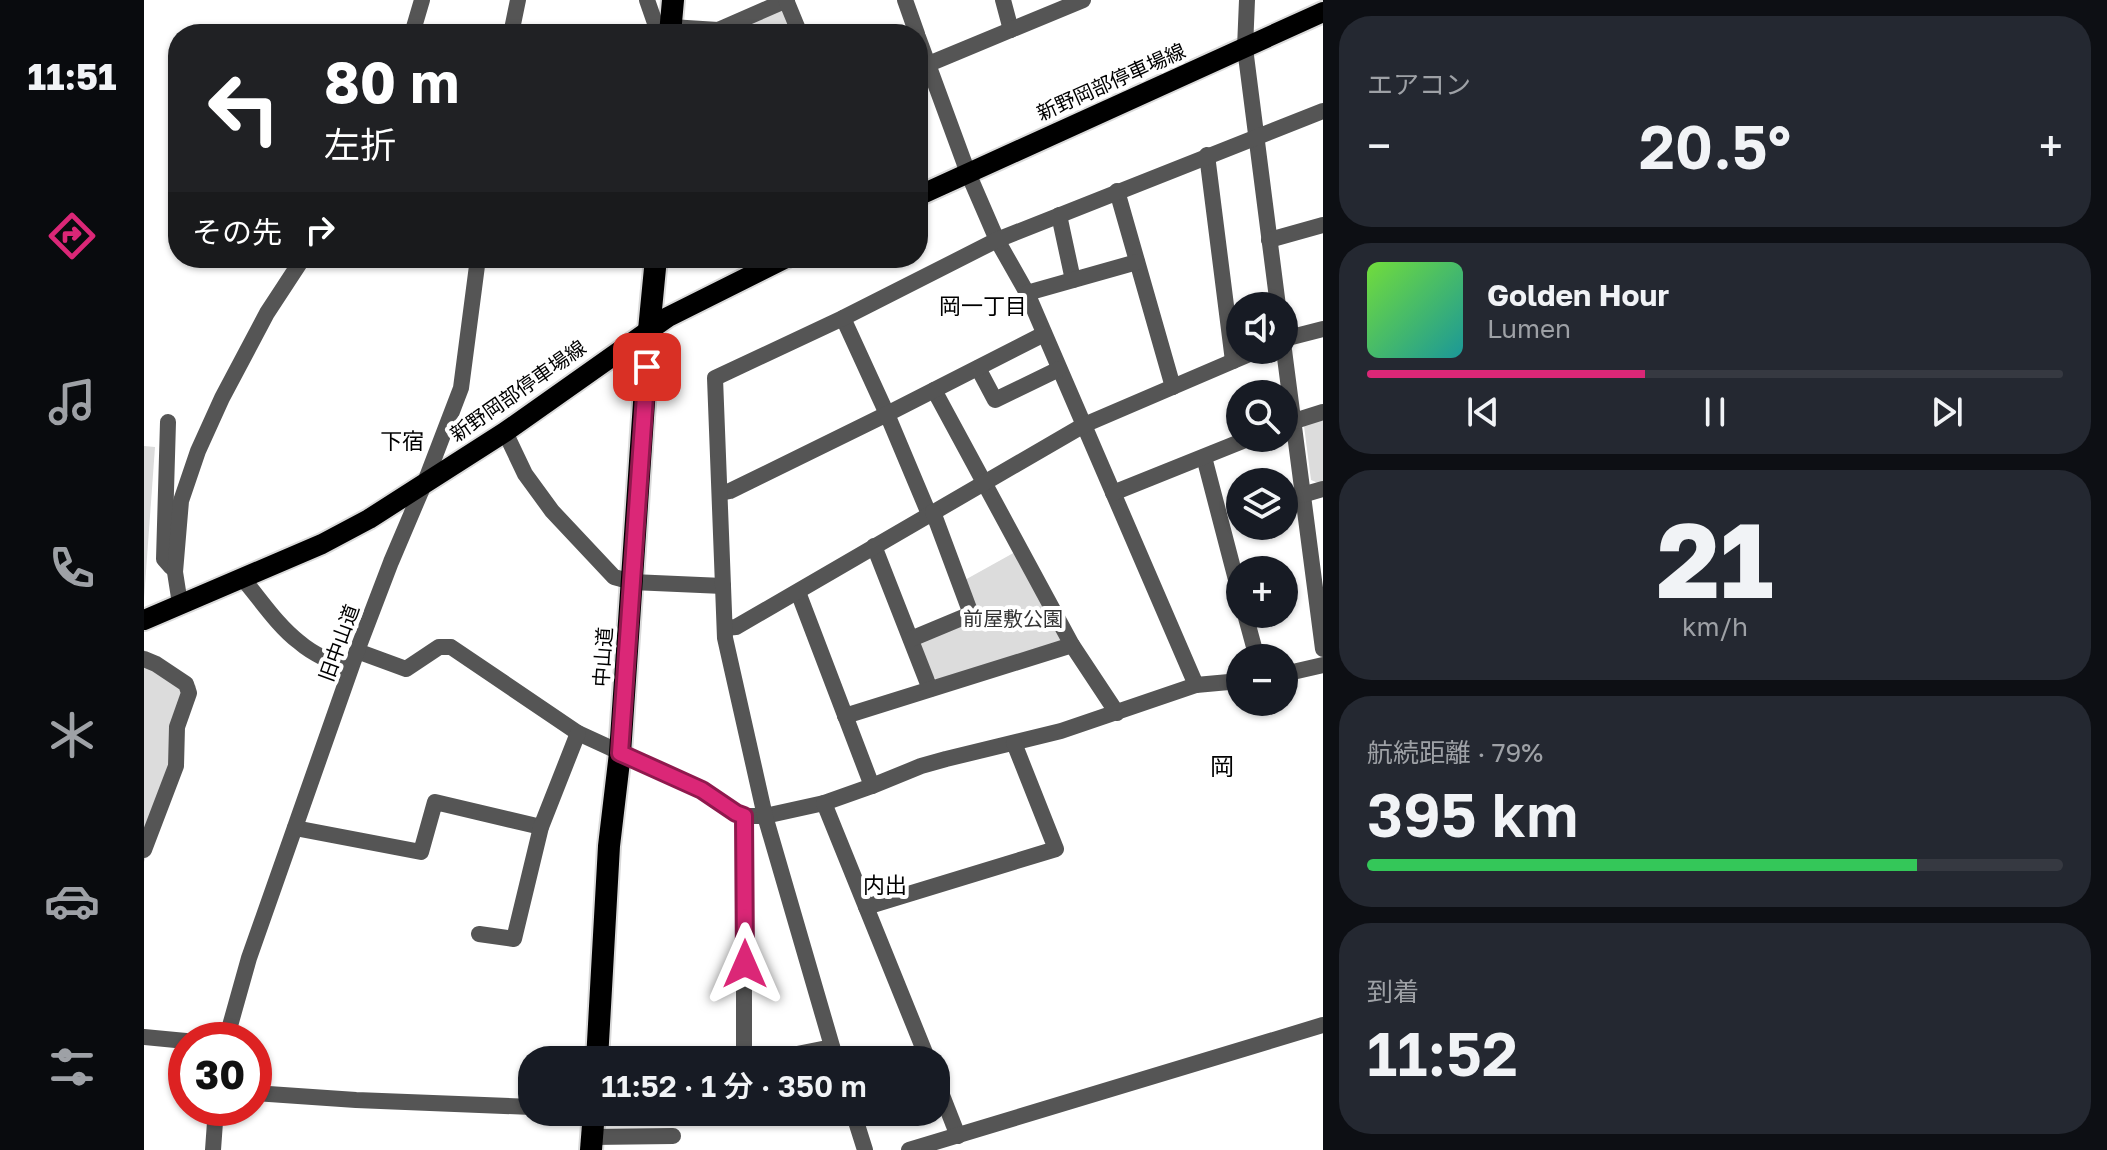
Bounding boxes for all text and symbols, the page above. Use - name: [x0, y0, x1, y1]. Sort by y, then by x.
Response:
- street label: 新野岡部停車場線: [1033, 38, 1189, 125]
- text: 80 m: [324, 48, 459, 115]
- text: 11:51: [27, 55, 117, 98]
- icon: left: [192, 56, 296, 160]
- text: エアコン: [1367, 69, 1471, 100]
- text: 20.5°: [1639, 110, 1791, 182]
- text: −: [1367, 119, 1391, 172]
- text: +: [2039, 119, 2063, 172]
- text: 左折: [324, 123, 396, 166]
- icon: directions: [44, 208, 100, 264]
- icon: right: [298, 208, 342, 252]
- text: その先: [192, 214, 282, 250]
- text: Golden Hour: [1487, 277, 1669, 313]
- district label: 岡一丁目: [939, 292, 1027, 319]
- map controls: [1226, 292, 1298, 716]
- button: sound: [1226, 292, 1298, 364]
- text: Lumen: [1487, 313, 1571, 344]
- pin: [613, 333, 681, 401]
- street label: 新野岡部停車場線: [445, 334, 590, 446]
- icon: arrive: [625, 345, 669, 389]
- icon: music: [44, 374, 100, 430]
- button: search: [1226, 380, 1298, 452]
- icon: previous: [1461, 390, 1505, 434]
- icon: pause: [1693, 390, 1737, 434]
- icon: next: [1925, 390, 1969, 434]
- district label: 下宿: [380, 427, 424, 454]
- button: layers: [1226, 468, 1298, 540]
- text: 21: [1656, 496, 1774, 621]
- icon: phone: [44, 540, 100, 596]
- button: +: [1226, 556, 1298, 628]
- street label: 旧中山道: [313, 601, 363, 684]
- park label: 前屋敷公園: [963, 606, 1063, 630]
- text: km/h: [1682, 611, 1748, 642]
- street label: 中山道: [588, 626, 616, 688]
- button: −: [1226, 644, 1298, 716]
- icon: climate: [44, 707, 100, 763]
- text: 航続距離 · 79%: [1367, 737, 1543, 768]
- district label: 岡: [1210, 751, 1234, 780]
- text: 395 km: [1367, 778, 1579, 850]
- district label: 内出: [863, 871, 907, 898]
- icon: car: [44, 873, 100, 929]
- position arrow: [703, 922, 787, 1006]
- text: 到着: [1367, 976, 1419, 1007]
- text: 11:52: [1367, 1017, 1518, 1089]
- speed limit sign: 30: [168, 1022, 272, 1126]
- icon: filters: [44, 1039, 100, 1095]
- text: 11:52 · 1 分 · 350 m: [601, 1068, 867, 1104]

